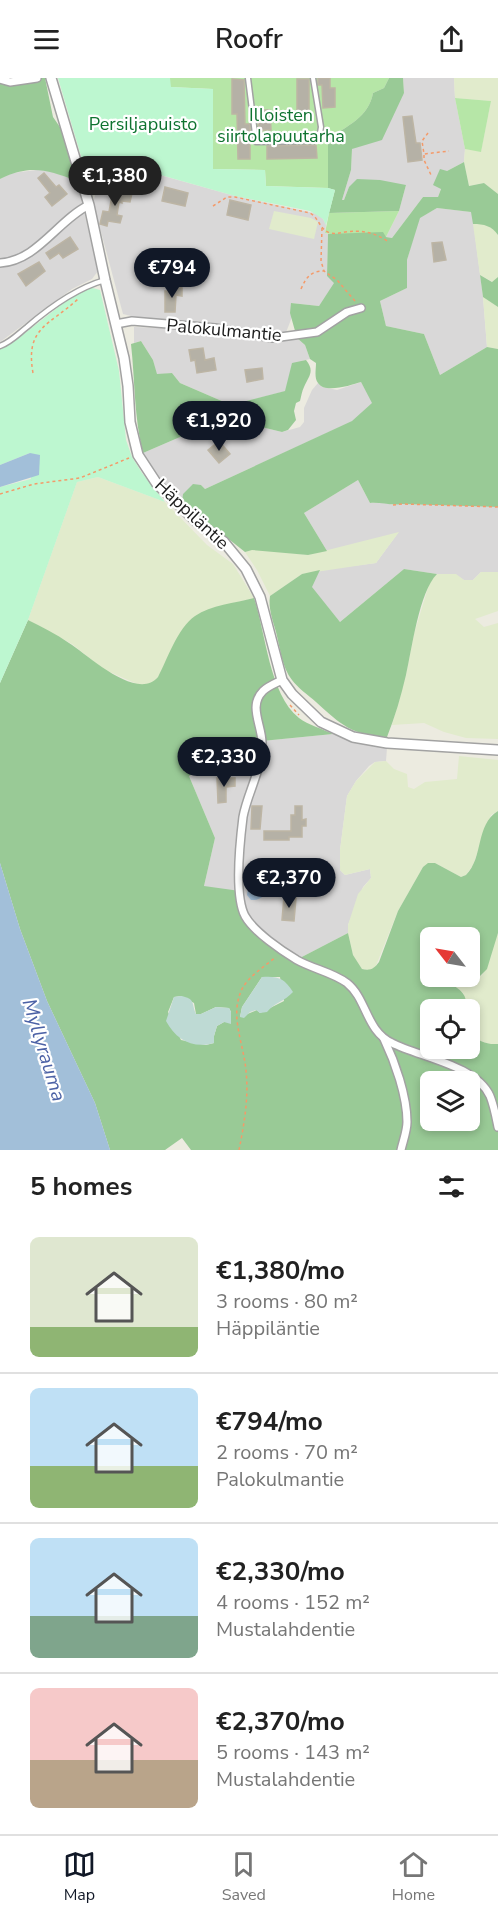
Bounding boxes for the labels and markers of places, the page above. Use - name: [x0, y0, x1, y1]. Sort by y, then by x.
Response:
- pin: €1,380: [66, 156, 164, 207]
- pin: €794: [136, 248, 208, 299]
- pin: €1,920: [170, 401, 268, 452]
- pin: €2,330: [175, 737, 273, 788]
- pin: €2,370: [240, 858, 338, 909]

